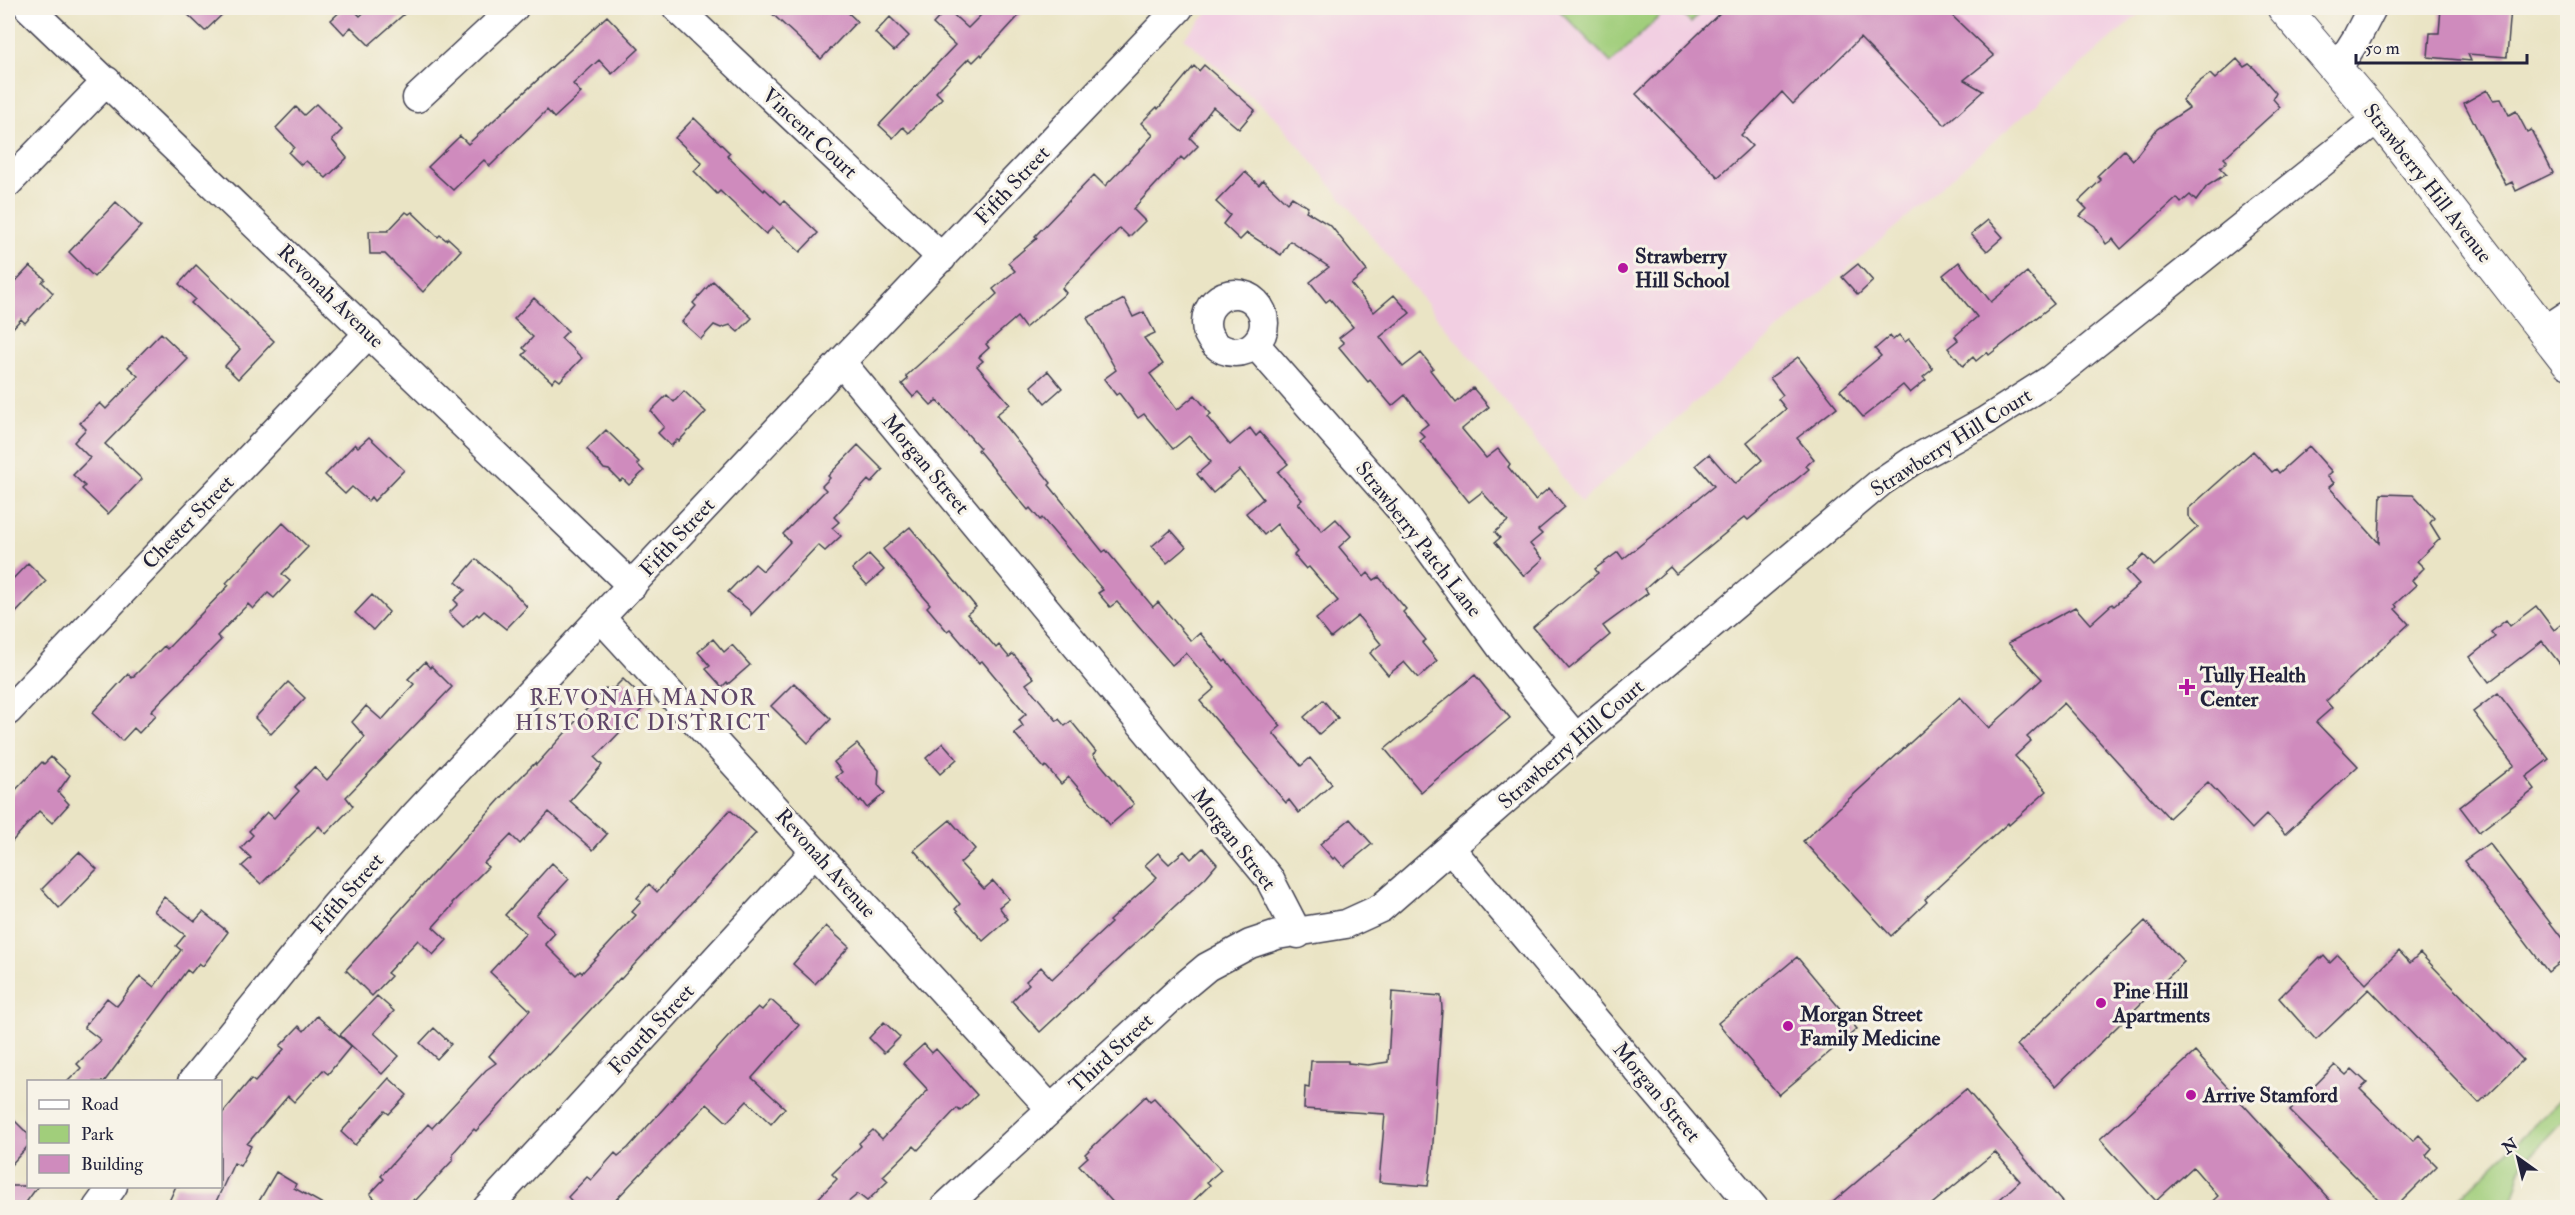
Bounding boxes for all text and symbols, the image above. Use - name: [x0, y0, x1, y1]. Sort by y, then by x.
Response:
- scale bar: [2356, 27, 2527, 65]
- text: 50 m: [2365, 37, 2400, 60]
- street label: Vincent Court: [756, 82, 863, 185]
- street label: Strawberry Hill Avenue: [2357, 98, 2498, 269]
- street label: Fifth Street: [969, 140, 1056, 230]
- street label: Revonah Avenue: [272, 239, 390, 354]
- place label: Strawberry Hill School: [1635, 243, 1730, 294]
- marker: Strawberry Hill School: [1616, 261, 1630, 275]
- street label: Strawberry Hill Court: [1866, 382, 2037, 503]
- street label: Morgan Street: [876, 409, 975, 520]
- street label: Strawberry Patch Lane: [1349, 456, 1488, 623]
- street label: Chester Street: [137, 469, 240, 575]
- street label: Fifth Street: [634, 492, 721, 582]
- place label: Tully Health Center: [2199, 662, 2306, 713]
- street label: Strawberry Hill Court: [1493, 673, 1650, 815]
- marker: Tully Health Center: [2178, 678, 2196, 696]
- district label: REVONAH MANOR HISTORIC DISTRICT: [515, 684, 771, 737]
- street label: Morgan Street: [1185, 783, 1282, 896]
- street label: Revonah Avenue: [769, 803, 882, 924]
- street label: Fifth Street: [305, 847, 390, 939]
- street label: Fourth Street: [603, 978, 700, 1080]
- place label: Pine Hill Apartments: [2112, 978, 2210, 1029]
- marker: Pine Hill Apartments: [2094, 996, 2108, 1010]
- place label: Morgan Street Family Medicine: [1799, 1001, 1941, 1052]
- street label: Third Street: [1064, 1007, 1159, 1099]
- marker: Morgan Street Family Medicine: [1781, 1019, 1795, 1033]
- street label: Morgan Street: [1607, 1037, 1706, 1148]
- legend: [27, 1080, 222, 1188]
- place label: Arrive Stamford: [2202, 1082, 2338, 1109]
- marker: Arrive Stamford: [2184, 1088, 2198, 1102]
- text: Road: [81, 1093, 119, 1116]
- text: Park: [81, 1123, 114, 1146]
- north arrow: [2488, 1128, 2548, 1188]
- text: N: [2498, 1134, 2522, 1159]
- text: Building: [81, 1153, 144, 1176]

